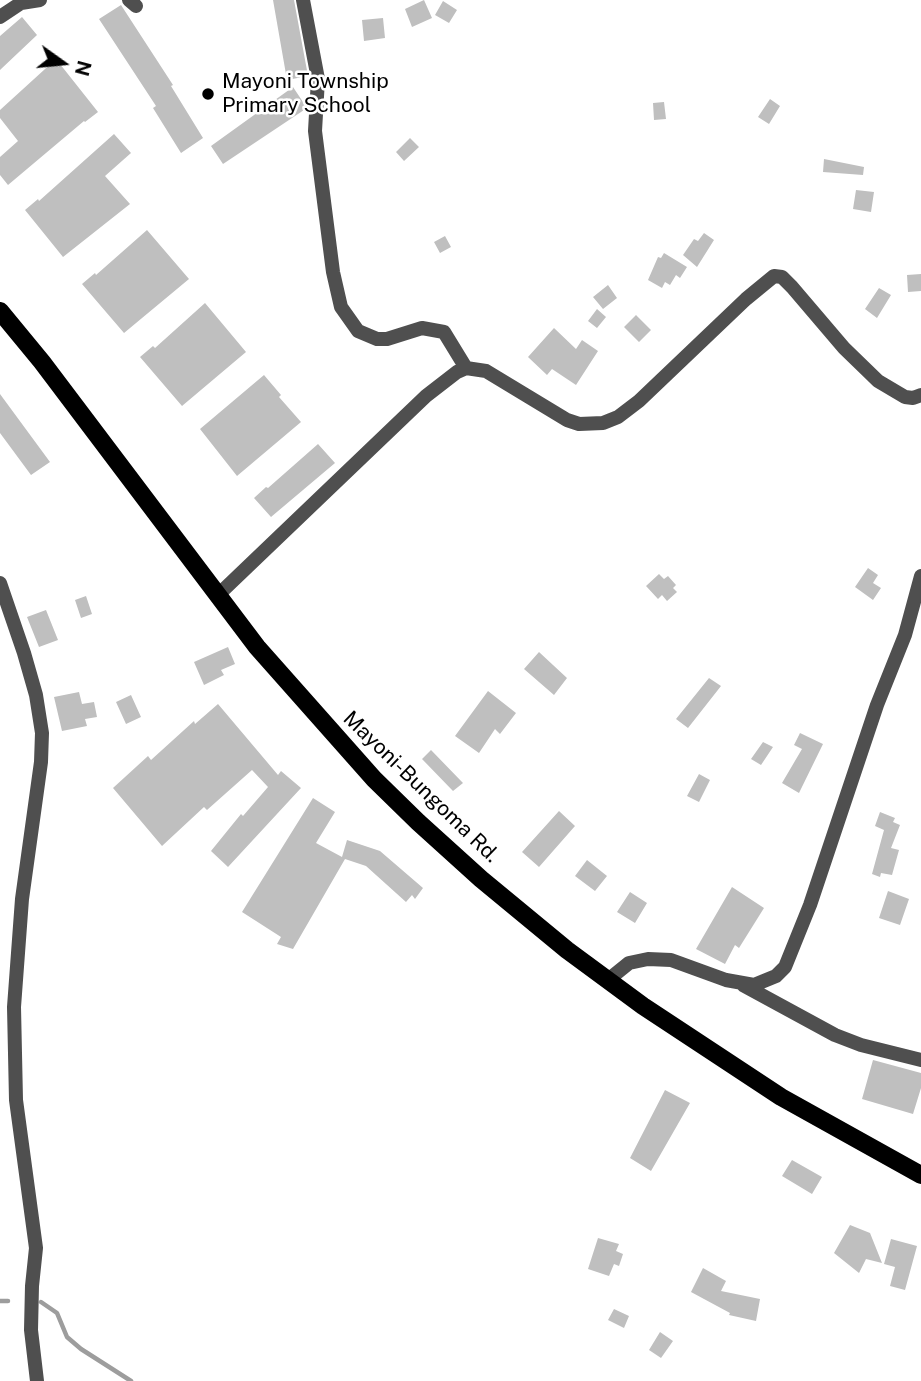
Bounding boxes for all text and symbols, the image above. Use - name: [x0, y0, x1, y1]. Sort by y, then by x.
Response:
- north arrow: [28, 28, 98, 98]
- text: N: [71, 58, 96, 78]
- place label: Mayoni Township Primary School: [222, 69, 389, 119]
- marker: Mayoni Township Primary School: [200, 86, 216, 102]
- street label: Mayoni-Bungoma Rd.: [338, 706, 504, 868]

